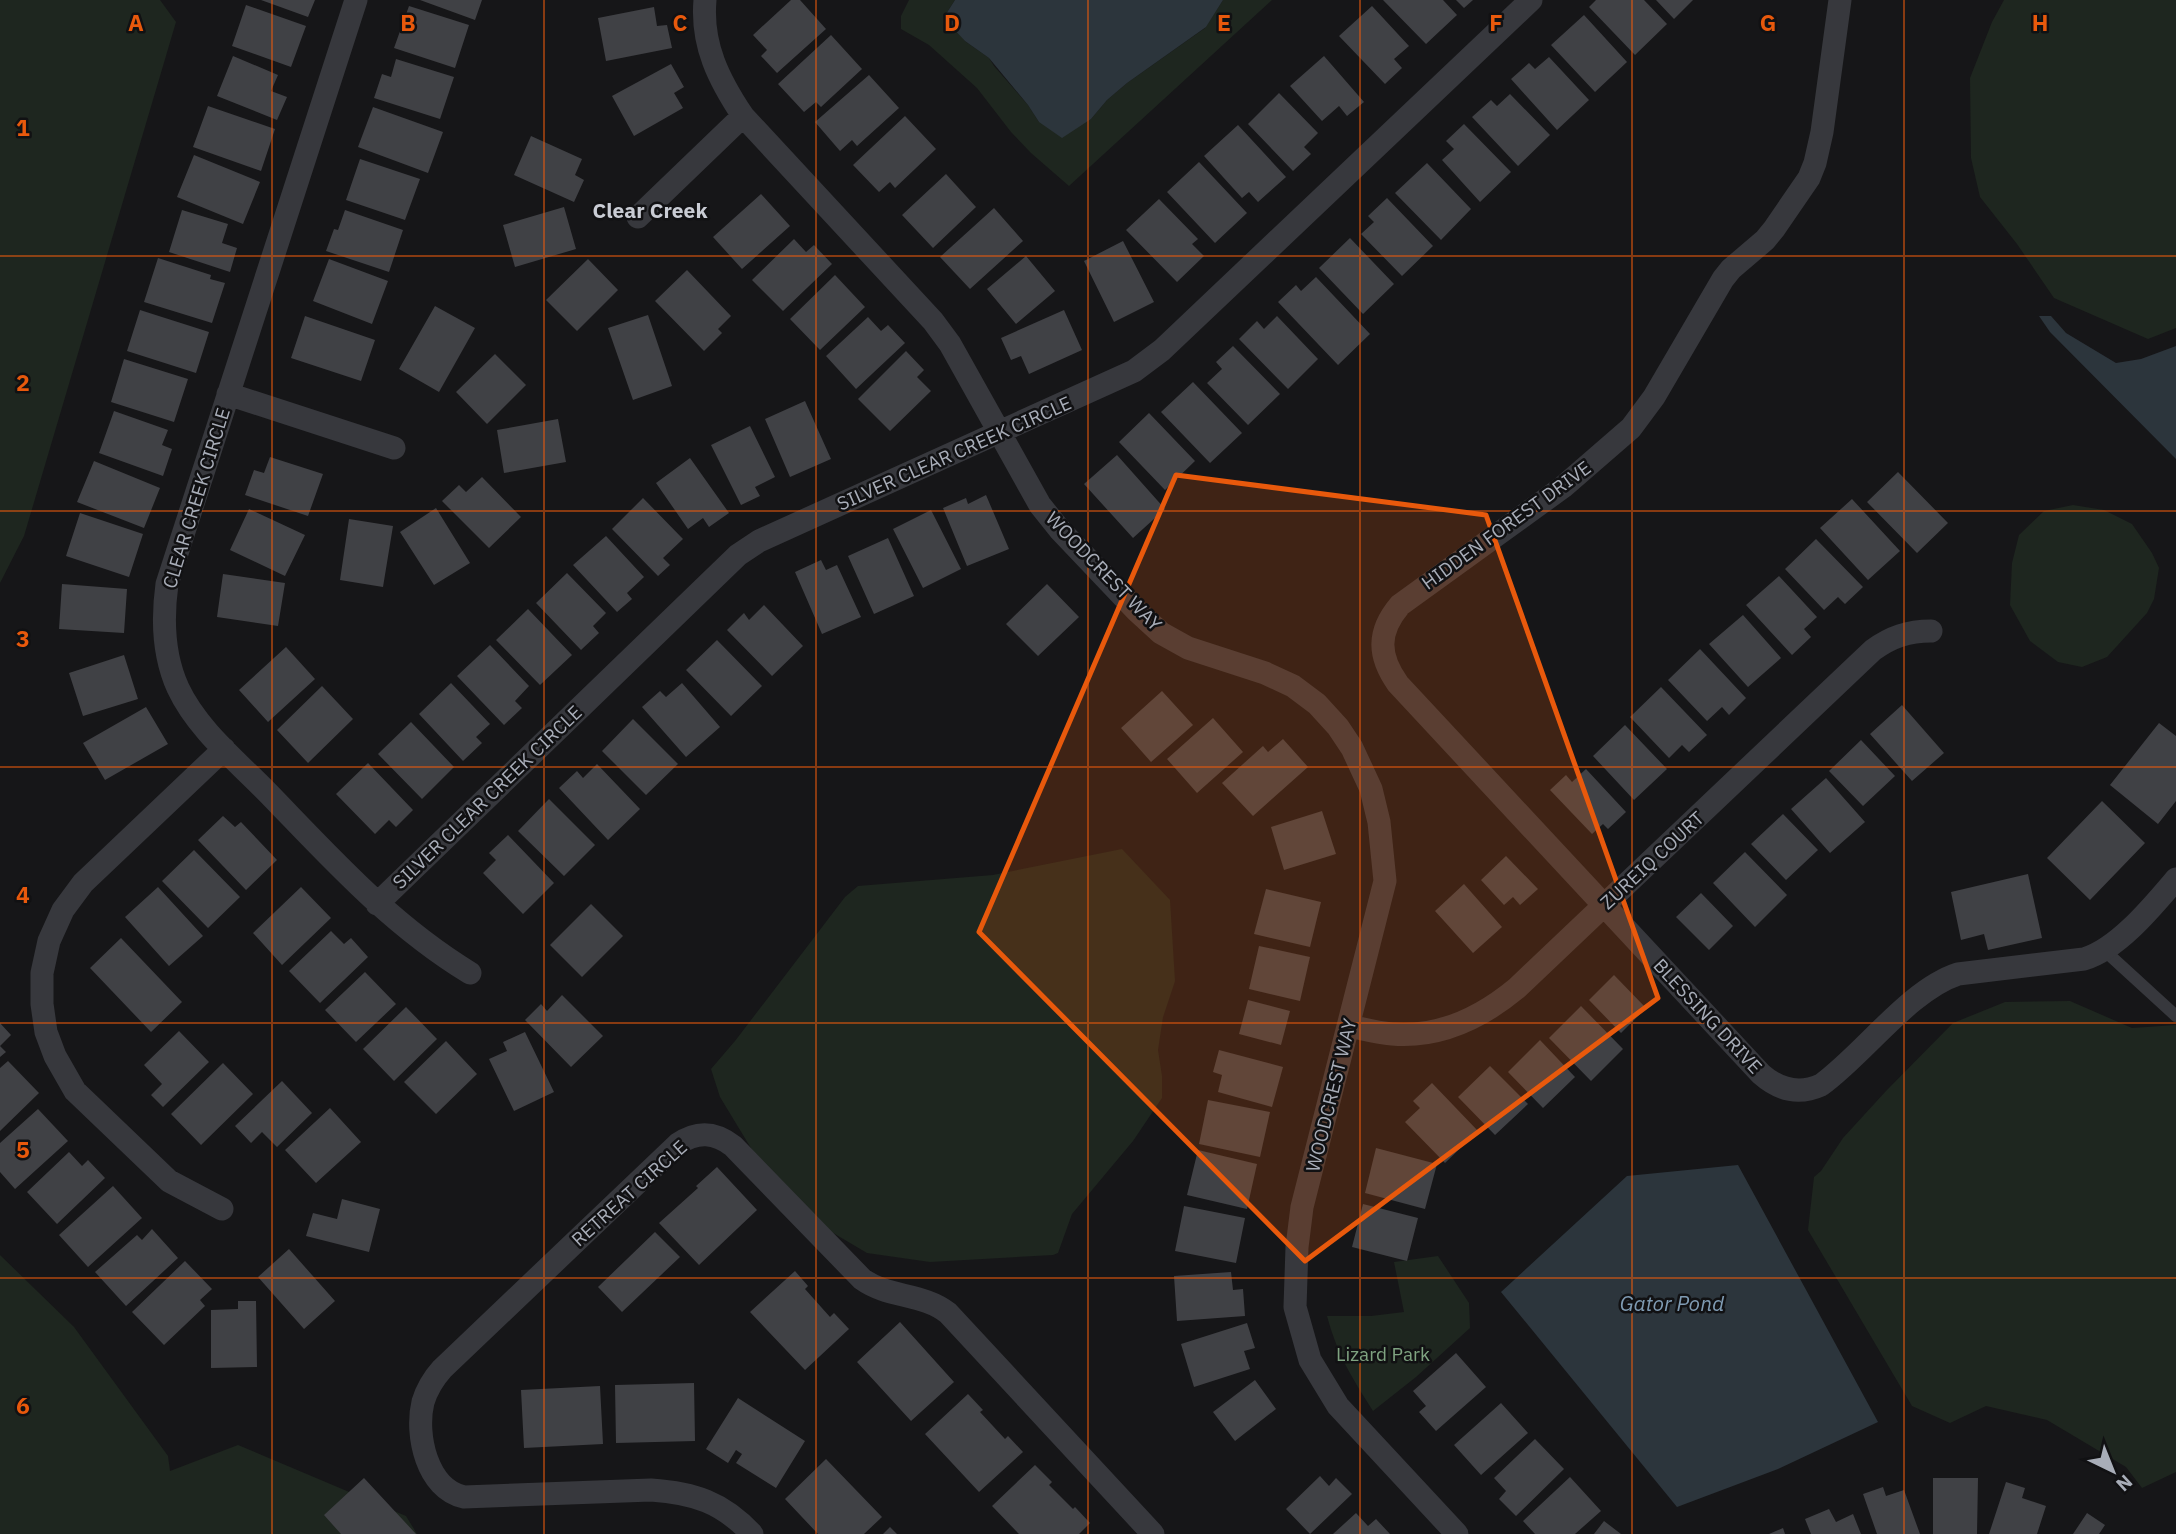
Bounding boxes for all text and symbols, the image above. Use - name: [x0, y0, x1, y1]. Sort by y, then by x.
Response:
- text: A: [128, 7, 144, 37]
- text: B: [400, 7, 416, 37]
- text: C: [673, 7, 688, 37]
- text: D: [944, 7, 960, 37]
- text: E: [1217, 7, 1231, 37]
- text: F: [1489, 7, 1503, 37]
- text: G: [1760, 7, 1776, 37]
- text: H: [2032, 7, 2048, 37]
- text: 1: [16, 112, 30, 142]
- district label: Clear Creek: [593, 196, 708, 224]
- text: 2: [16, 367, 30, 397]
- street label: SILVER CLEAR CREEK CIRCLE: [833, 390, 1075, 516]
- street label: CLEAR CREEK CIRCLE: [157, 405, 235, 591]
- street label: HIDDEN FOREST DRIVE: [1416, 455, 1596, 595]
- street label: WOODCREST WAY: [1041, 506, 1168, 636]
- text: 3: [16, 623, 30, 653]
- street label: SILVER CLEAR CREEK CIRCLE: [387, 700, 587, 894]
- street label: ZUREIQ COURT: [1595, 806, 1709, 914]
- text: 4: [16, 879, 30, 909]
- street label: BLESSING DRIVE: [1648, 953, 1768, 1079]
- street label: WOODCREST WAY: [1300, 1015, 1362, 1174]
- text: 5: [16, 1134, 30, 1164]
- street label: RETREAT CIRCLE: [566, 1135, 692, 1251]
- water label: Gator Pond: [1620, 1289, 1725, 1317]
- park label: Lizard Park: [1336, 1342, 1430, 1366]
- text: 6: [16, 1390, 30, 1420]
- north arrow: [2078, 1436, 2148, 1506]
- text: N: [2111, 1470, 2138, 1497]

